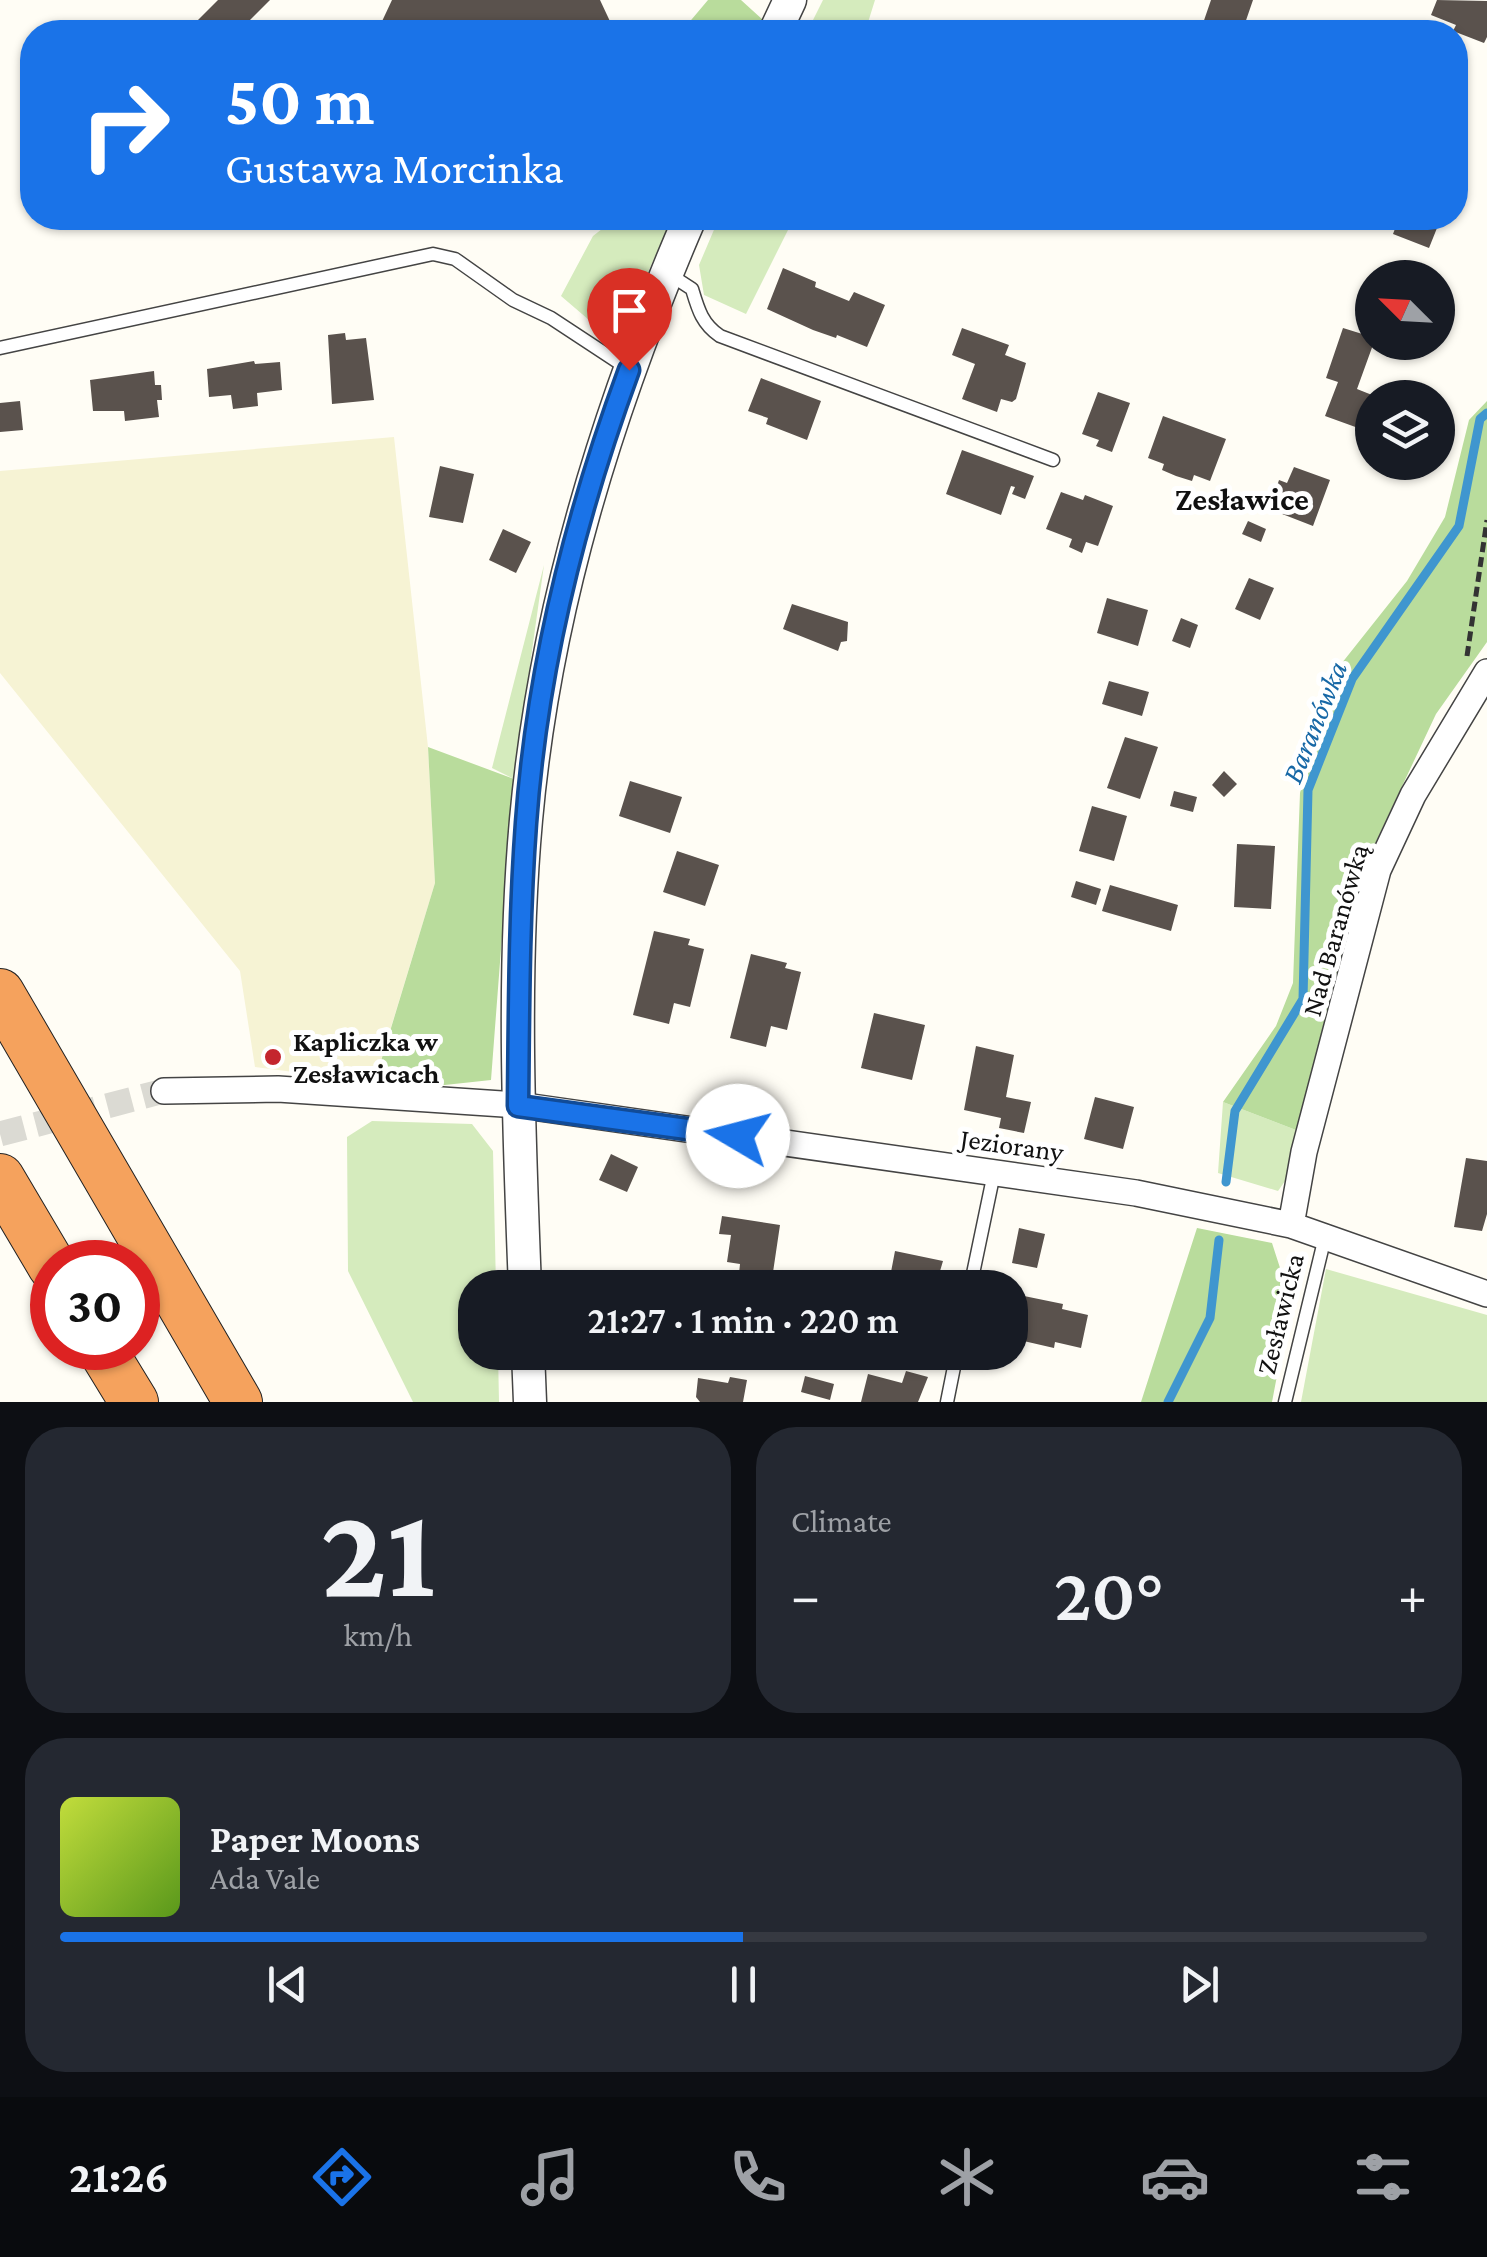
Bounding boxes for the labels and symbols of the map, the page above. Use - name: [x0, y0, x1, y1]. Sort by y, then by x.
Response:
- north arrow: [1355, 260, 1455, 360]
- pin: [587, 268, 672, 371]
- district label: Zesławice: [1175, 481, 1309, 517]
- water label: Baranówka: [1275, 656, 1353, 788]
- street label: Nad Baranówką: [1296, 839, 1375, 1020]
- place label: Kapliczka w Zesławicach: [293, 1026, 439, 1089]
- marker: Kapliczka w Zesławicach: [262, 1046, 284, 1068]
- position arrow: [686, 1084, 790, 1188]
- street label: Jeziorany: [955, 1122, 1067, 1168]
- speed limit sign: 30: [30, 1240, 160, 1370]
- street label: Zesławicka: [1250, 1250, 1310, 1378]

